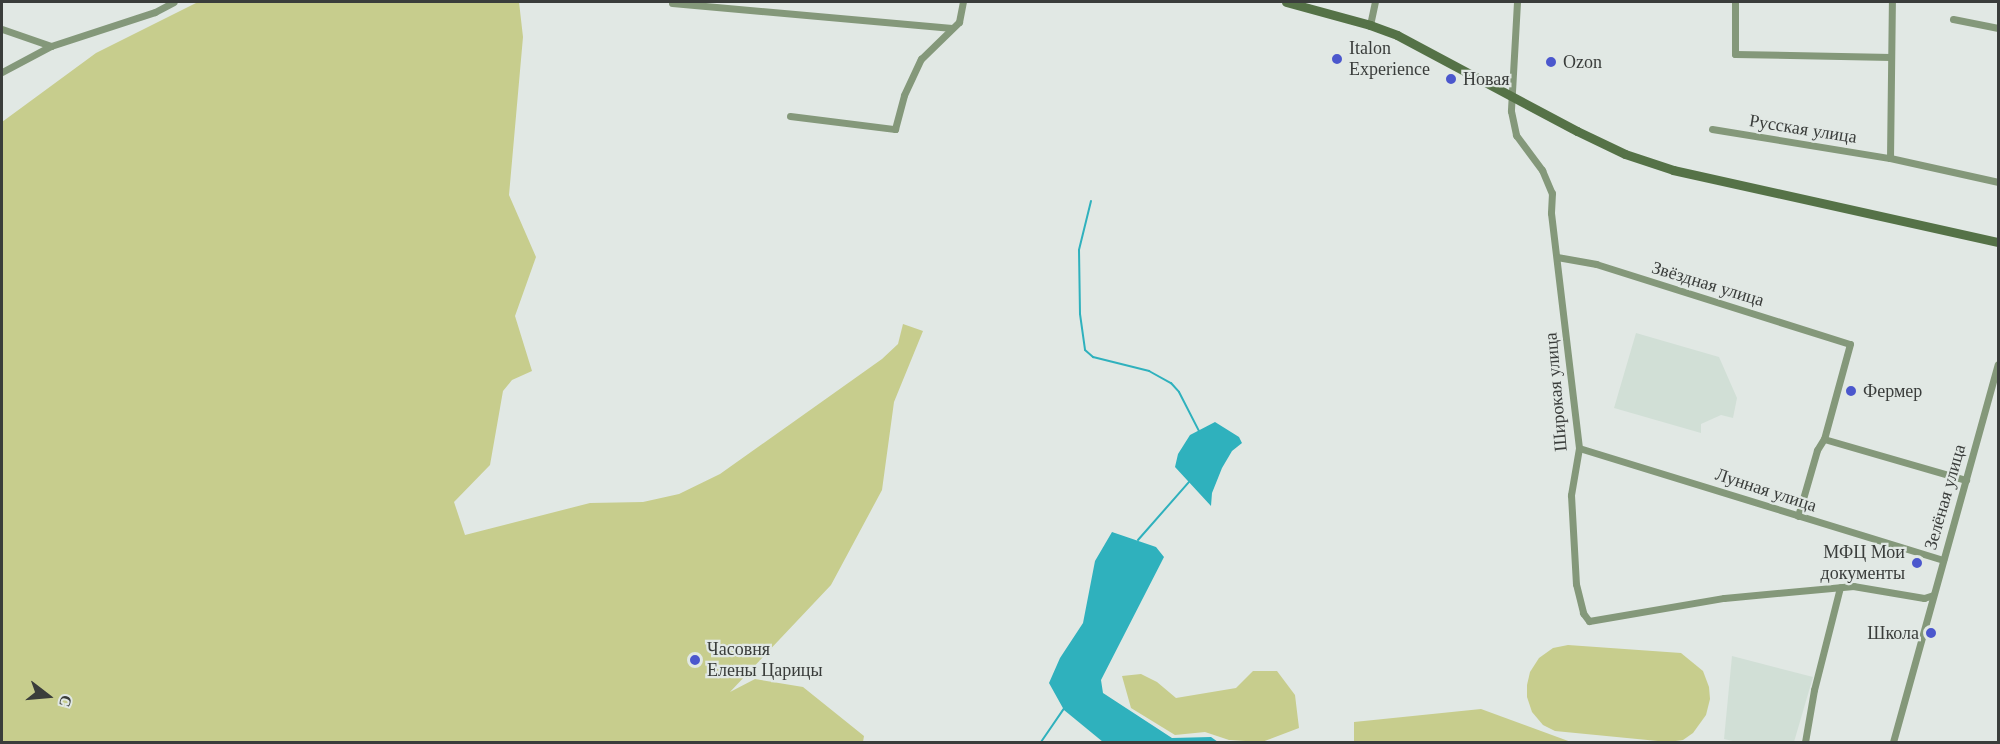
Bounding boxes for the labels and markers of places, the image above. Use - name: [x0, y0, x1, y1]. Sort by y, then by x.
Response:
- place label: Italon Experience: [1349, 38, 1430, 80]
- place label: Ozon: [1563, 51, 1602, 73]
- marker: Italon Experience: [1330, 52, 1344, 66]
- marker: Ozon: [1544, 55, 1558, 69]
- place label: Новая: [1463, 68, 1510, 90]
- marker: Новая: [1444, 72, 1458, 86]
- place label: Фермер: [1863, 380, 1922, 402]
- marker: Фермер: [1844, 384, 1858, 398]
- place label: МФЦ Мои документы: [1821, 542, 1905, 584]
- marker: МФЦ Мои документы: [1910, 556, 1924, 570]
- place label: Школа: [1867, 622, 1919, 644]
- marker: Школа: [1924, 626, 1938, 640]
- place label: Часовня Елены Царицы: [707, 639, 823, 682]
- marker: Часовня Елены Царицы: [688, 653, 702, 667]

